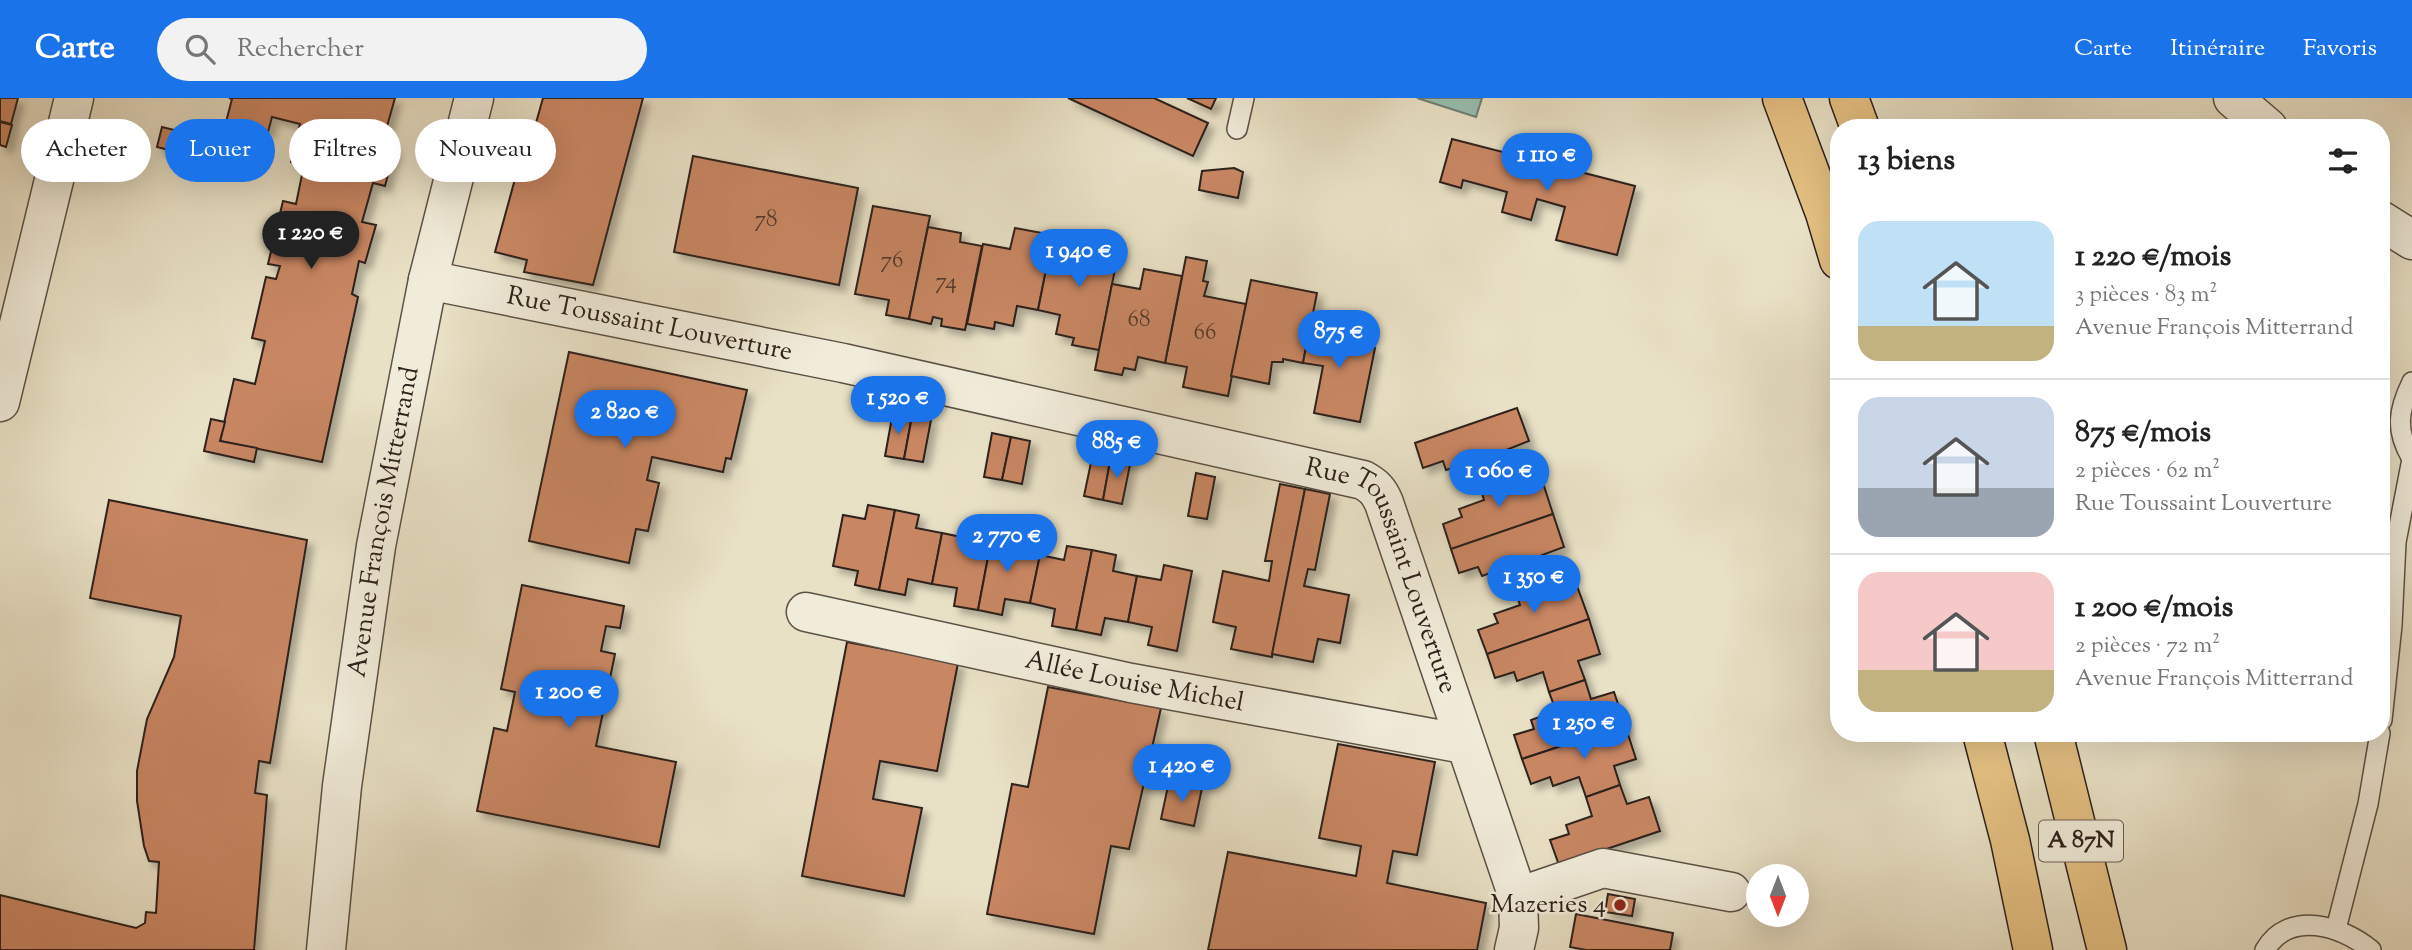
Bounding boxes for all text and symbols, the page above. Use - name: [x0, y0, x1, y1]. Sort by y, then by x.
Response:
- search box: [157, 18, 647, 81]
- text: Carte: [35, 25, 115, 73]
- icon: search: [181, 30, 219, 68]
- text: Rechercher: [237, 31, 364, 68]
- text: Carte: [2074, 32, 2132, 66]
- text: Itinéraire: [2170, 32, 2265, 66]
- text: Favoris: [2303, 32, 2377, 66]
- chip: Acheter: [21, 119, 151, 182]
- chip: Louer: [165, 119, 275, 182]
- chip: Filtres: [289, 119, 401, 182]
- chip: Nouveau: [415, 119, 556, 182]
- pin: 1 110 €: [1482, 134, 1612, 193]
- text: 1 110 €: [1517, 139, 1577, 172]
- text: 13 biens: [1858, 140, 1955, 183]
- icon: filters: [2324, 142, 2362, 180]
- house number: 78: [754, 204, 778, 237]
- pin: 1 220 €: [246, 212, 376, 271]
- text: 1 220 €: [278, 217, 344, 250]
- pin: 1 940 €: [1014, 230, 1144, 289]
- text: 1 940 €: [1046, 235, 1112, 268]
- text: 1 220 €/mois: [2075, 236, 2231, 279]
- house number: 76: [881, 245, 903, 278]
- icon: home: [1914, 249, 1998, 333]
- house number: 74: [935, 266, 957, 299]
- street label: Rue Toussaint Louverture: [503, 278, 796, 371]
- text: 3 pièces · 83 m²: [2075, 279, 2217, 312]
- house number: 68: [1128, 304, 1150, 337]
- pin: 875 €: [1290, 310, 1388, 370]
- text: Avenue François Mitterrand: [2075, 312, 2353, 345]
- text: 875 €: [1314, 316, 1364, 349]
- house number: 66: [1194, 317, 1216, 350]
- street label: Avenue François Mitterrand: [339, 363, 429, 680]
- pin: 1 520 €: [833, 376, 963, 436]
- text: 1 520 €: [867, 382, 929, 415]
- pin: 2 820 €: [560, 390, 690, 450]
- text: 2 820 €: [591, 396, 659, 429]
- text: 875 €/mois: [2075, 412, 2211, 455]
- pin: 885 €: [1068, 420, 1166, 480]
- icon: home: [1914, 425, 1998, 509]
- text: 885 €: [1092, 426, 1142, 459]
- street label: Rue Toussaint Louverture: [1302, 449, 1466, 698]
- pin: 1 060 €: [1434, 450, 1564, 509]
- text: 1 060 €: [1465, 455, 1533, 488]
- text: 2 pièces · 62 m²: [2075, 455, 2220, 488]
- text: Rue Toussaint Louverture: [2075, 488, 2332, 521]
- pin: 2 770 €: [942, 514, 1072, 574]
- text: 2 770 €: [972, 520, 1042, 553]
- pin: 1 350 €: [1469, 556, 1599, 615]
- text: 1 350 €: [1503, 561, 1565, 594]
- text: 1 200 €/mois: [2075, 587, 2233, 630]
- icon: home: [1914, 600, 1998, 684]
- text: 2 pièces · 72 m²: [2075, 630, 2220, 663]
- street label: Allée Louise Michel: [1022, 642, 1247, 722]
- text: Avenue François Mitterrand: [2075, 663, 2353, 696]
- pin: 1 200 €: [504, 670, 634, 730]
- text: 1 200 €: [536, 676, 602, 709]
- pin: 1 250 €: [1519, 702, 1649, 761]
- text: 1 250 €: [1553, 707, 1615, 740]
- pin: 1 420 €: [1117, 744, 1247, 804]
- text: 1 420 €: [1149, 750, 1215, 783]
- road number: A 87N: [2039, 820, 2123, 862]
- north arrow: [1746, 864, 1810, 928]
- map controls: [1746, 864, 1809, 927]
- place label: Mazeries 4: [1490, 887, 1606, 924]
- marker: Mazeries 4: [1612, 897, 1628, 913]

